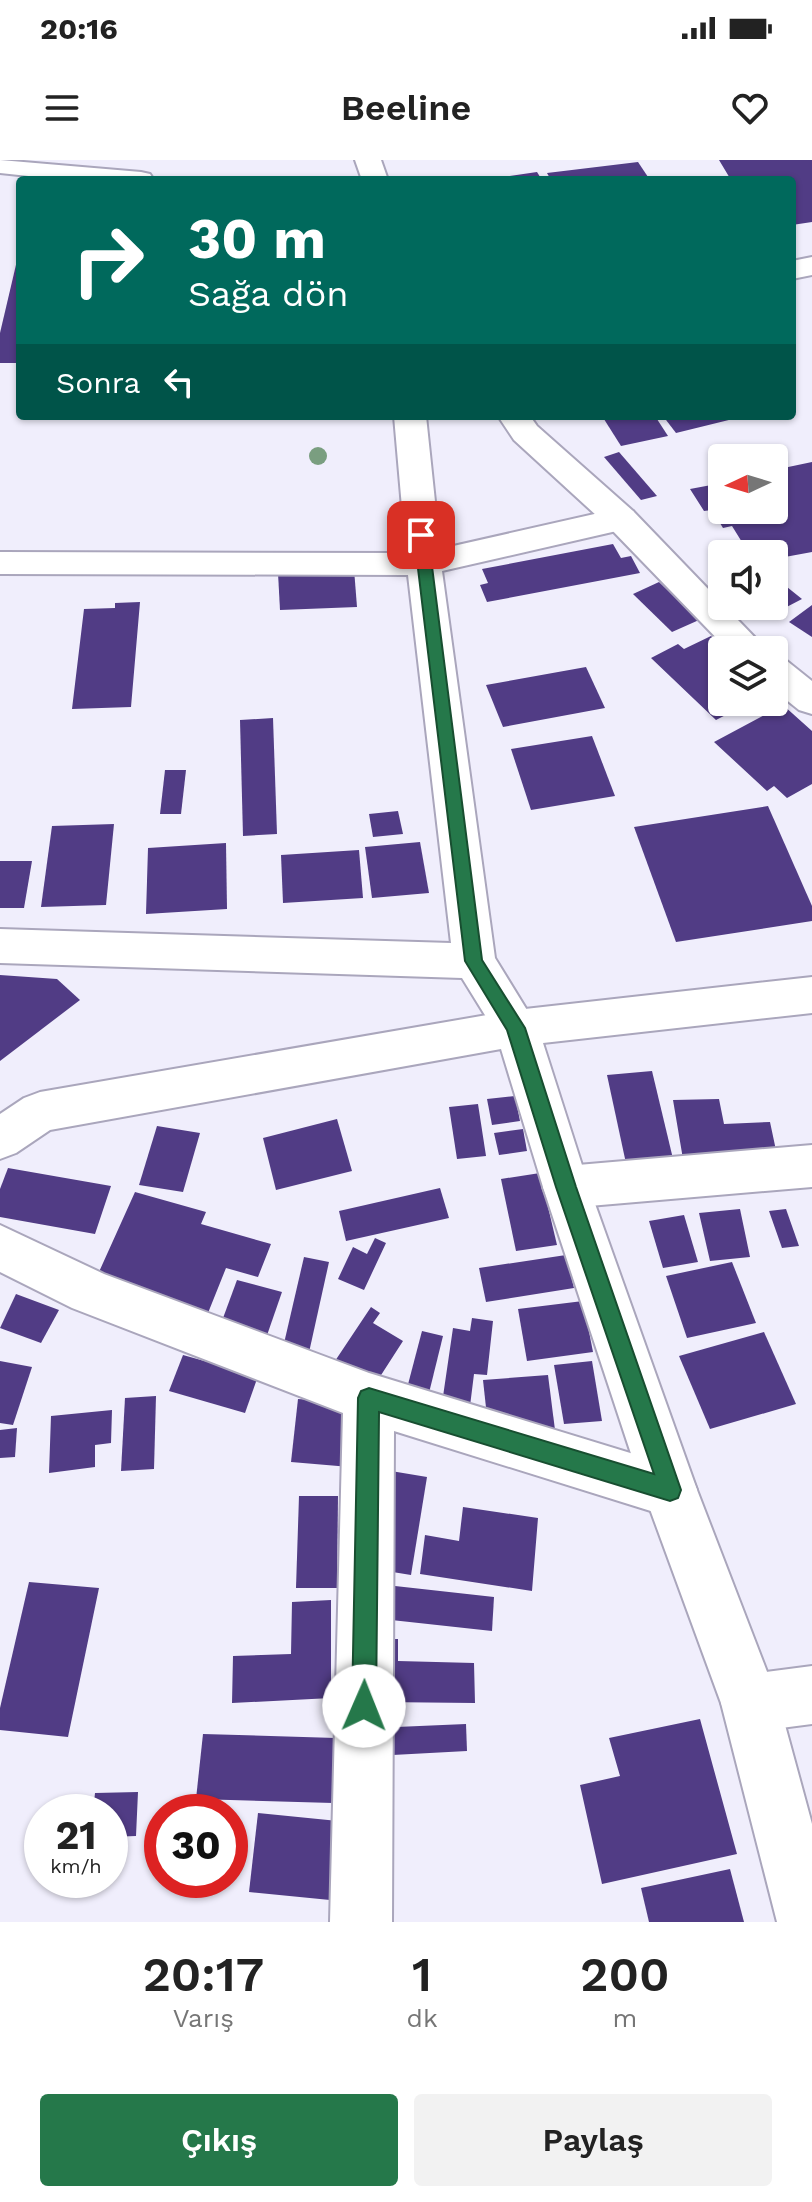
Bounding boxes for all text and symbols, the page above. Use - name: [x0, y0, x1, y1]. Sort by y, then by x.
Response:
- text: 20:16: [40, 11, 118, 46]
- icon: menu: [40, 86, 84, 130]
- icon: heart: [728, 86, 772, 130]
- text: Beeline: [341, 87, 471, 129]
- text: 30 m: [188, 206, 326, 272]
- icon: right: [56, 208, 160, 312]
- text: Sağa dön: [188, 273, 349, 315]
- icon: left: [157, 360, 201, 404]
- text: Sonra: [56, 365, 141, 400]
- north arrow: [708, 444, 788, 524]
- map controls: [708, 444, 788, 716]
- pin: [387, 501, 455, 569]
- icon: arrive: [399, 513, 443, 557]
- button: sound: [708, 540, 788, 620]
- button: layers: [708, 636, 788, 716]
- position arrow: [322, 1664, 406, 1748]
- speed limit sign: 30: [144, 1794, 248, 1898]
- text: 21: [55, 1812, 97, 1859]
- text: km/h: [50, 1854, 102, 1878]
- text: 20:17: [142, 1946, 264, 2003]
- text: 1: [412, 1946, 432, 2003]
- text: 200: [580, 1946, 670, 2003]
- text: Varış: [173, 2003, 234, 2033]
- text: dk: [407, 2003, 438, 2033]
- text: m: [612, 2003, 637, 2033]
- button: Çıkış: [40, 2094, 398, 2186]
- button: Paylaş: [414, 2094, 772, 2186]

